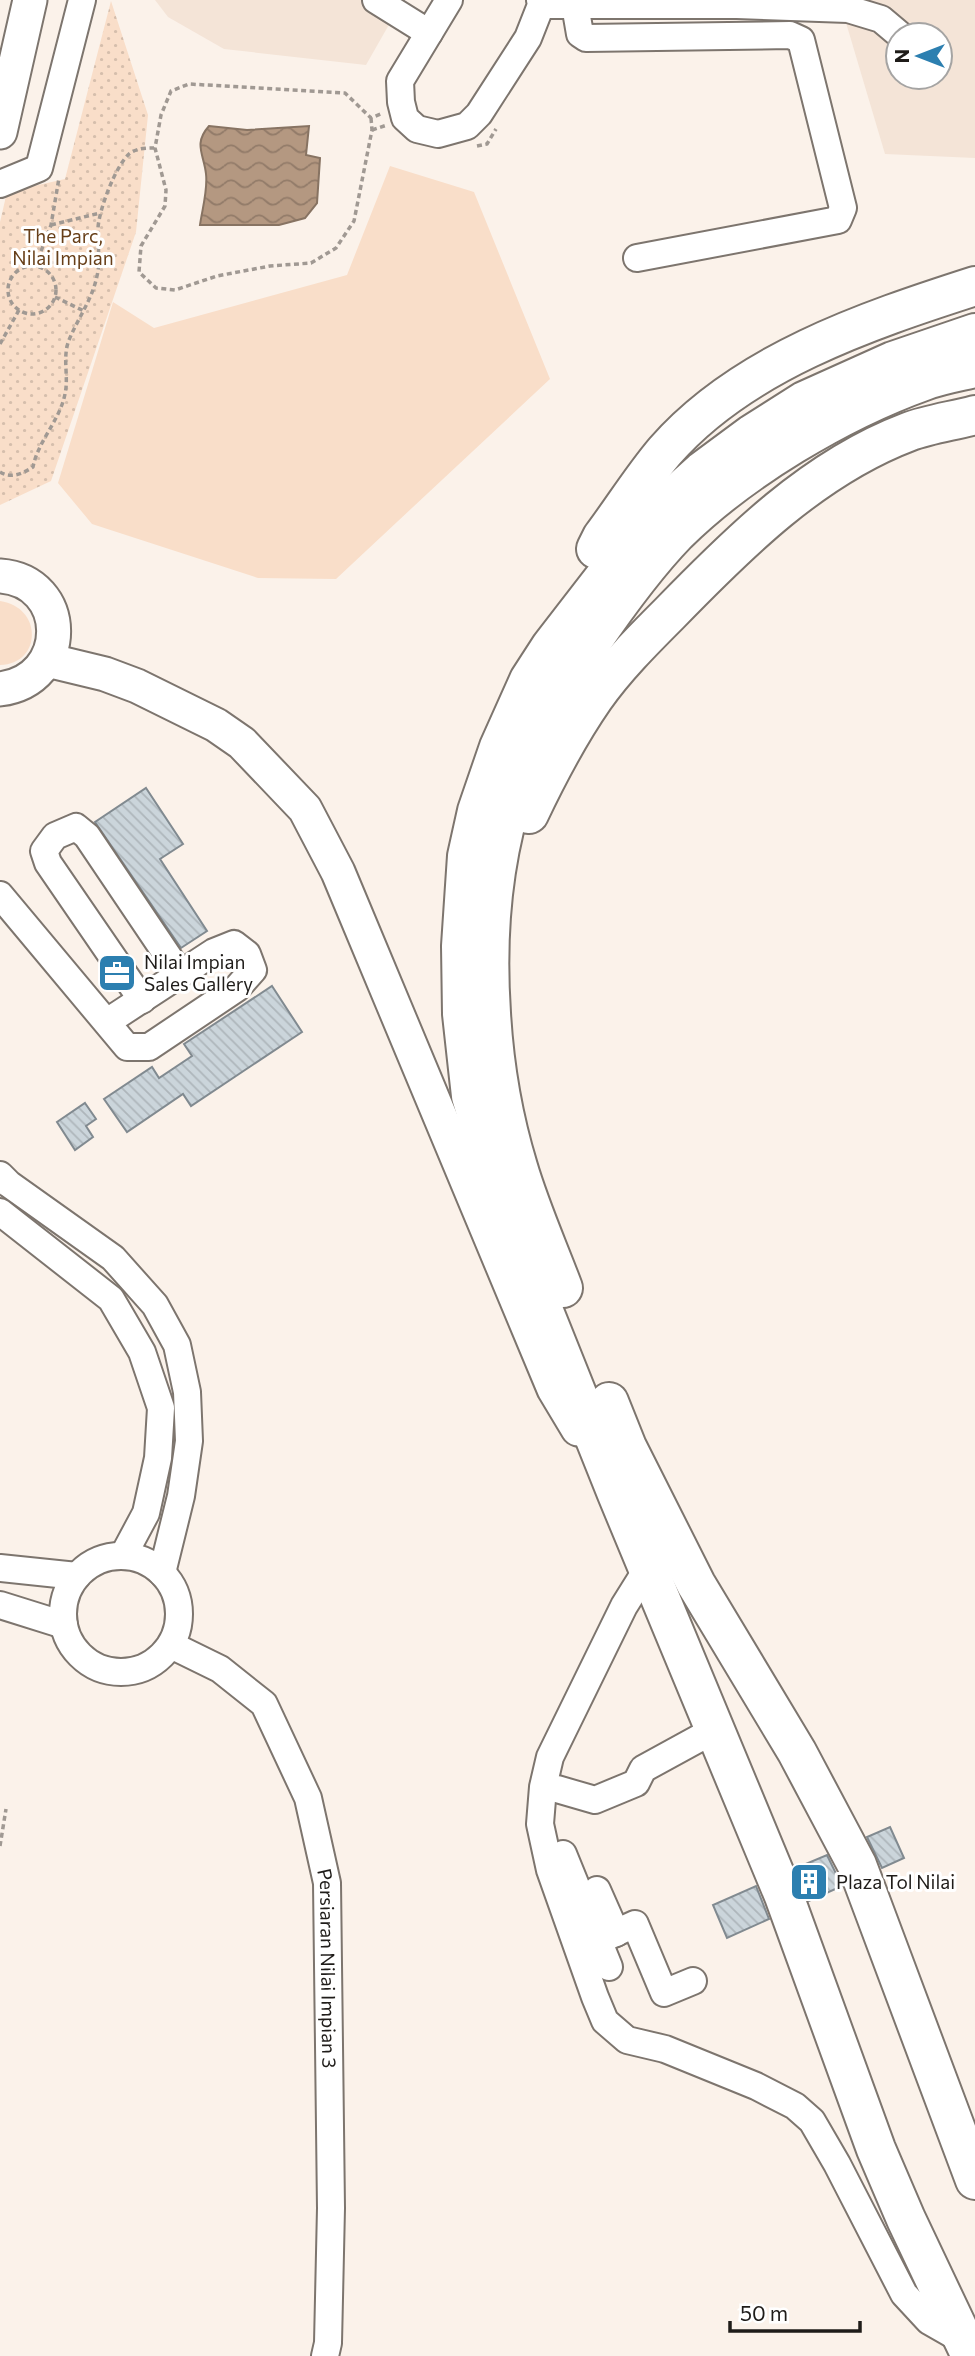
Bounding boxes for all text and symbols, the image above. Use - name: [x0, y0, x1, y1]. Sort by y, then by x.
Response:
- north arrow: [884, 21, 954, 91]
- text: N: [890, 49, 913, 63]
- park label: The Parc, Nilai Impian: [12, 224, 114, 269]
- place label: Nilai Impian Sales Gallery: [144, 950, 253, 995]
- office icon: Nilai Impian Sales Gallery: [96, 952, 138, 994]
- building icon: Plaza Tol Nilai: [788, 1861, 830, 1903]
- street label: Persiaran Nilai Impian 3: [313, 1866, 341, 2069]
- place label: Plaza Tol Nilai: [836, 1870, 955, 1893]
- scale bar: [730, 2290, 860, 2334]
- text: 50 m: [740, 2300, 788, 2325]

